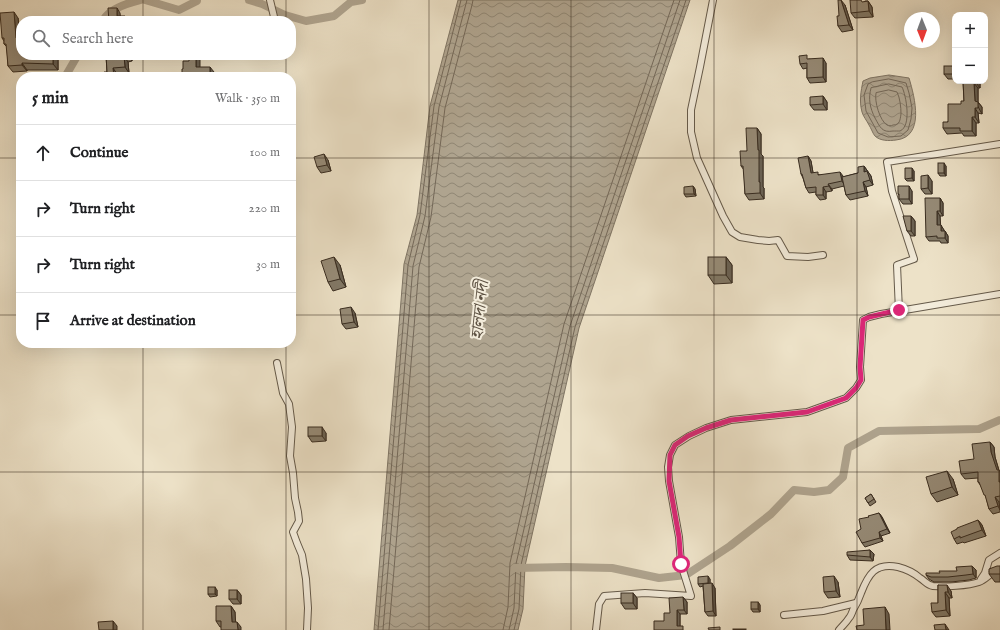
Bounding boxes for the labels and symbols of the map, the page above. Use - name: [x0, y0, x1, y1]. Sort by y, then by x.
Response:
- north arrow: [904, 12, 940, 48]
- water label: হালদা নদী: [466, 277, 494, 340]
- route end: [890, 301, 908, 319]
- route start: [672, 555, 690, 573]

